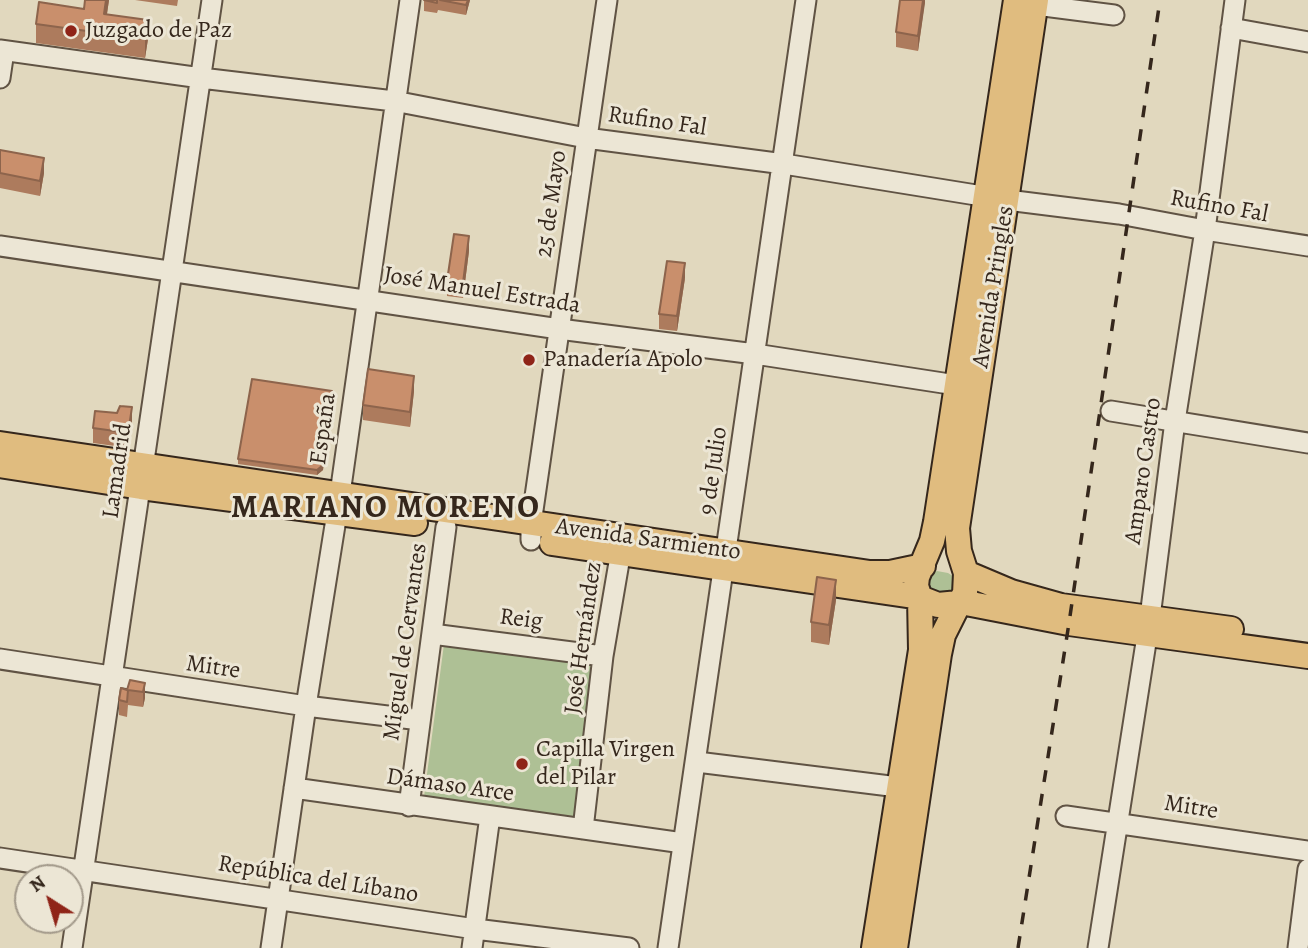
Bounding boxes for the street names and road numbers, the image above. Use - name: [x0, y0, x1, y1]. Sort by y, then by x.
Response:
- street label: Rufino Fal: [606, 101, 708, 143]
- street label: 25 de Mayo: [530, 149, 574, 259]
- street label: Rufino Fal: [1168, 184, 1270, 230]
- street label: Avenida Pringles: [967, 204, 1021, 370]
- street label: José Manuel Estrada: [382, 261, 582, 321]
- street label: España: [305, 391, 343, 467]
- street label: Amparo Castro: [1119, 396, 1169, 546]
- street label: Lamadrid: [97, 421, 139, 521]
- street label: 9 de Julio: [694, 425, 734, 517]
- street label: Avenida Sarmiento: [554, 513, 742, 567]
- street label: Miguel de Cervantes: [378, 541, 434, 743]
- street label: José Hernández: [559, 560, 609, 716]
- street label: Reig: [498, 603, 544, 637]
- street label: Mitre: [184, 650, 242, 686]
- street label: Dámaso Arce: [384, 763, 516, 809]
- street label: Mitre: [1162, 790, 1220, 826]
- street label: República del Líbano: [216, 850, 420, 910]

